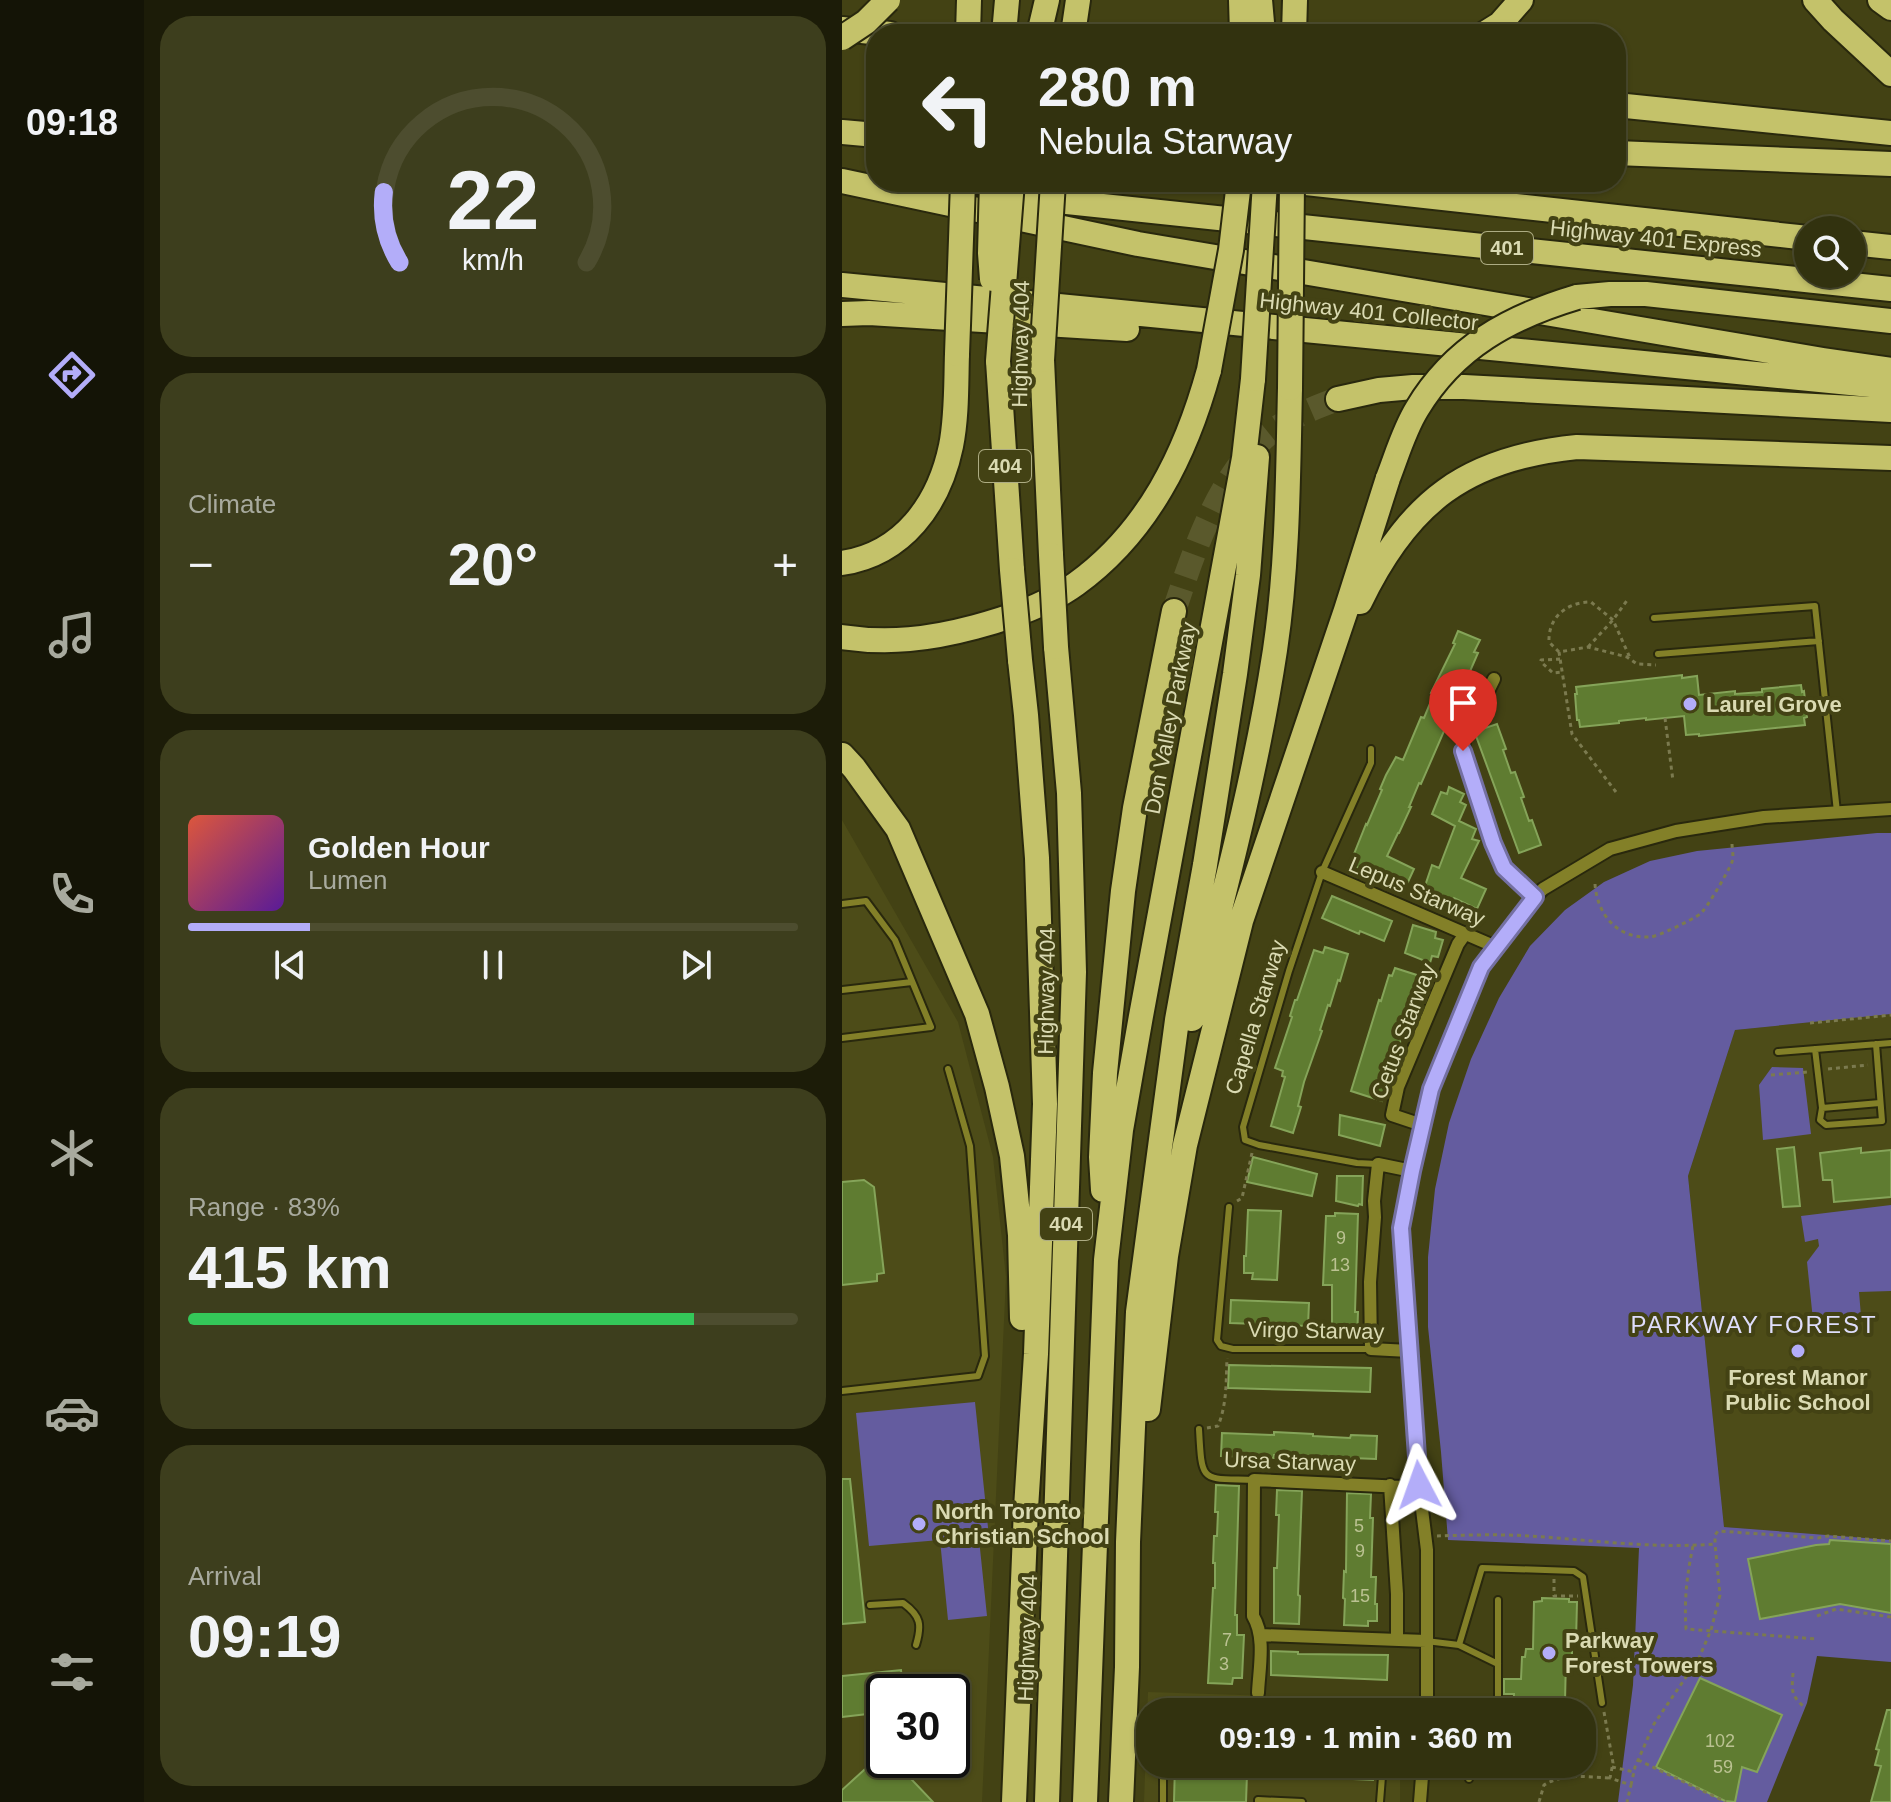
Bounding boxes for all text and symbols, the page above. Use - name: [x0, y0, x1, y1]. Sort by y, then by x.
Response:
- text: 280 m: [1038, 55, 1197, 118]
- icon: left: [906, 56, 1010, 160]
- text: 09:18: [26, 102, 118, 143]
- text: Nebula Starway: [1038, 121, 1292, 162]
- text: 22: [447, 153, 539, 246]
- street label: Highway 401 Express: [1549, 215, 1763, 262]
- map controls: [1794, 216, 1866, 288]
- button: search: [1794, 216, 1866, 288]
- road number: 401: [1481, 232, 1533, 264]
- text: km/h: [462, 244, 524, 276]
- street label: Highway 404: [1007, 280, 1034, 408]
- street label: Highway 401 Collector: [1258, 288, 1480, 335]
- icon: directions: [44, 347, 100, 403]
- road number: 404: [979, 450, 1031, 482]
- text: Climate: [188, 489, 276, 519]
- text: 20°: [448, 531, 538, 598]
- text: −: [188, 540, 214, 589]
- text: +: [772, 540, 798, 589]
- icon: music: [44, 607, 100, 663]
- street label: Don Valley Parkway: [1140, 620, 1201, 816]
- pin: [1429, 669, 1497, 751]
- icon: arrive: [1441, 681, 1485, 725]
- place label: Laurel Grove: [1706, 692, 1842, 717]
- marker: Laurel Grove: [1681, 695, 1699, 713]
- text: Golden Hour: [308, 831, 490, 864]
- street label: Lepus Starway: [1345, 852, 1489, 931]
- text: Lumen: [308, 865, 388, 895]
- icon: phone: [44, 866, 100, 922]
- street label: Highway 404: [1033, 927, 1060, 1055]
- street label: Capella Starway: [1220, 937, 1291, 1097]
- icon: previous: [268, 943, 312, 987]
- icon: pause: [471, 943, 515, 987]
- icon: next: [674, 943, 718, 987]
- street label: Cetus Starway: [1366, 960, 1441, 1102]
- icon: climate: [44, 1125, 100, 1181]
- text: Range · 83%: [188, 1192, 340, 1222]
- road number: 404: [1040, 1208, 1092, 1240]
- house number: 9: [1336, 1228, 1346, 1248]
- text: 415 km: [188, 1234, 392, 1301]
- house number: 13: [1330, 1255, 1350, 1275]
- district label: PARKWAY FOREST: [1630, 1311, 1878, 1338]
- street label: Virgo Starway: [1248, 1317, 1384, 1344]
- marker: Forest Manor Public School: [1789, 1342, 1807, 1360]
- place label: Forest Manor Public School: [1725, 1365, 1871, 1415]
- icon: car: [44, 1385, 100, 1441]
- position arrow: [1377, 1443, 1461, 1527]
- street label: Ursa Starway: [1224, 1447, 1356, 1476]
- place label: North Toronto Christian School: [935, 1499, 1110, 1549]
- marker: North Toronto Christian School: [910, 1515, 928, 1533]
- house number: 5: [1354, 1516, 1364, 1536]
- house number: 9: [1355, 1541, 1365, 1561]
- text: Arrival: [188, 1561, 262, 1591]
- street label: Highway 404: [1013, 1574, 1042, 1702]
- house number: 15: [1350, 1586, 1370, 1606]
- text: 09:19: [188, 1603, 341, 1670]
- place label: Parkway Forest Towers: [1565, 1628, 1714, 1678]
- house number: 7: [1222, 1630, 1232, 1650]
- icon: filters: [44, 1644, 100, 1700]
- marker: Parkway Forest Towers: [1540, 1644, 1558, 1662]
- house number: 3: [1219, 1654, 1229, 1674]
- speed limit sign: 30: [866, 1674, 970, 1778]
- text: 09:19 · 1 min · 360 m: [1219, 1721, 1513, 1754]
- house number: 102: [1705, 1731, 1735, 1751]
- house number: 59: [1713, 1757, 1733, 1777]

